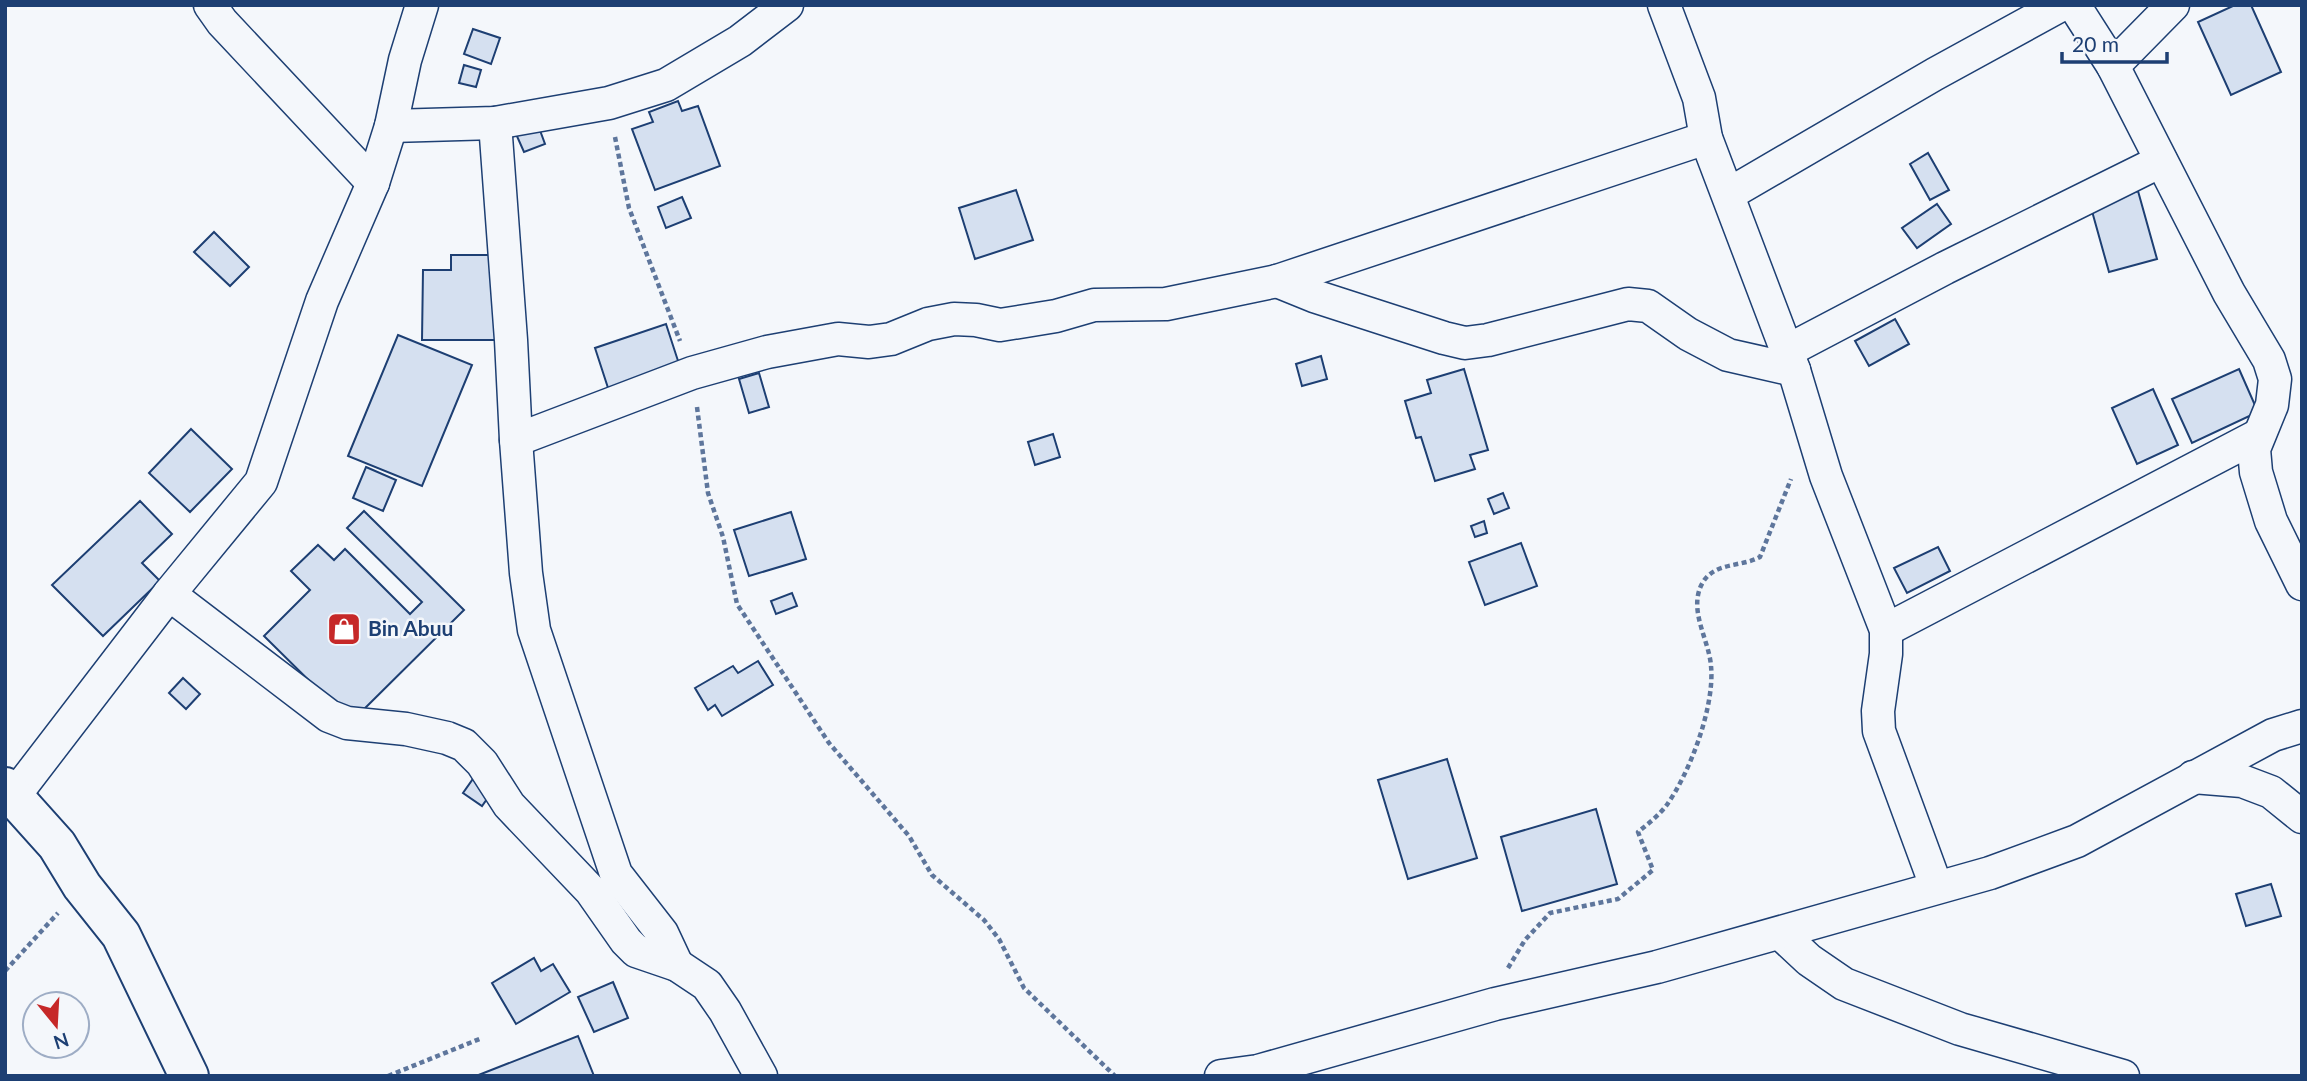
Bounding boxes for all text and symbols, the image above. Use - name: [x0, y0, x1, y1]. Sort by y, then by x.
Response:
- scale bar: [2062, 21, 2167, 65]
- text: 20 m: [2072, 31, 2119, 56]
- shop icon: Bin Abuu: [325, 610, 363, 648]
- place label: Bin Abuu: [368, 615, 453, 640]
- north arrow: [21, 990, 91, 1060]
- text: N: [51, 1028, 72, 1055]

